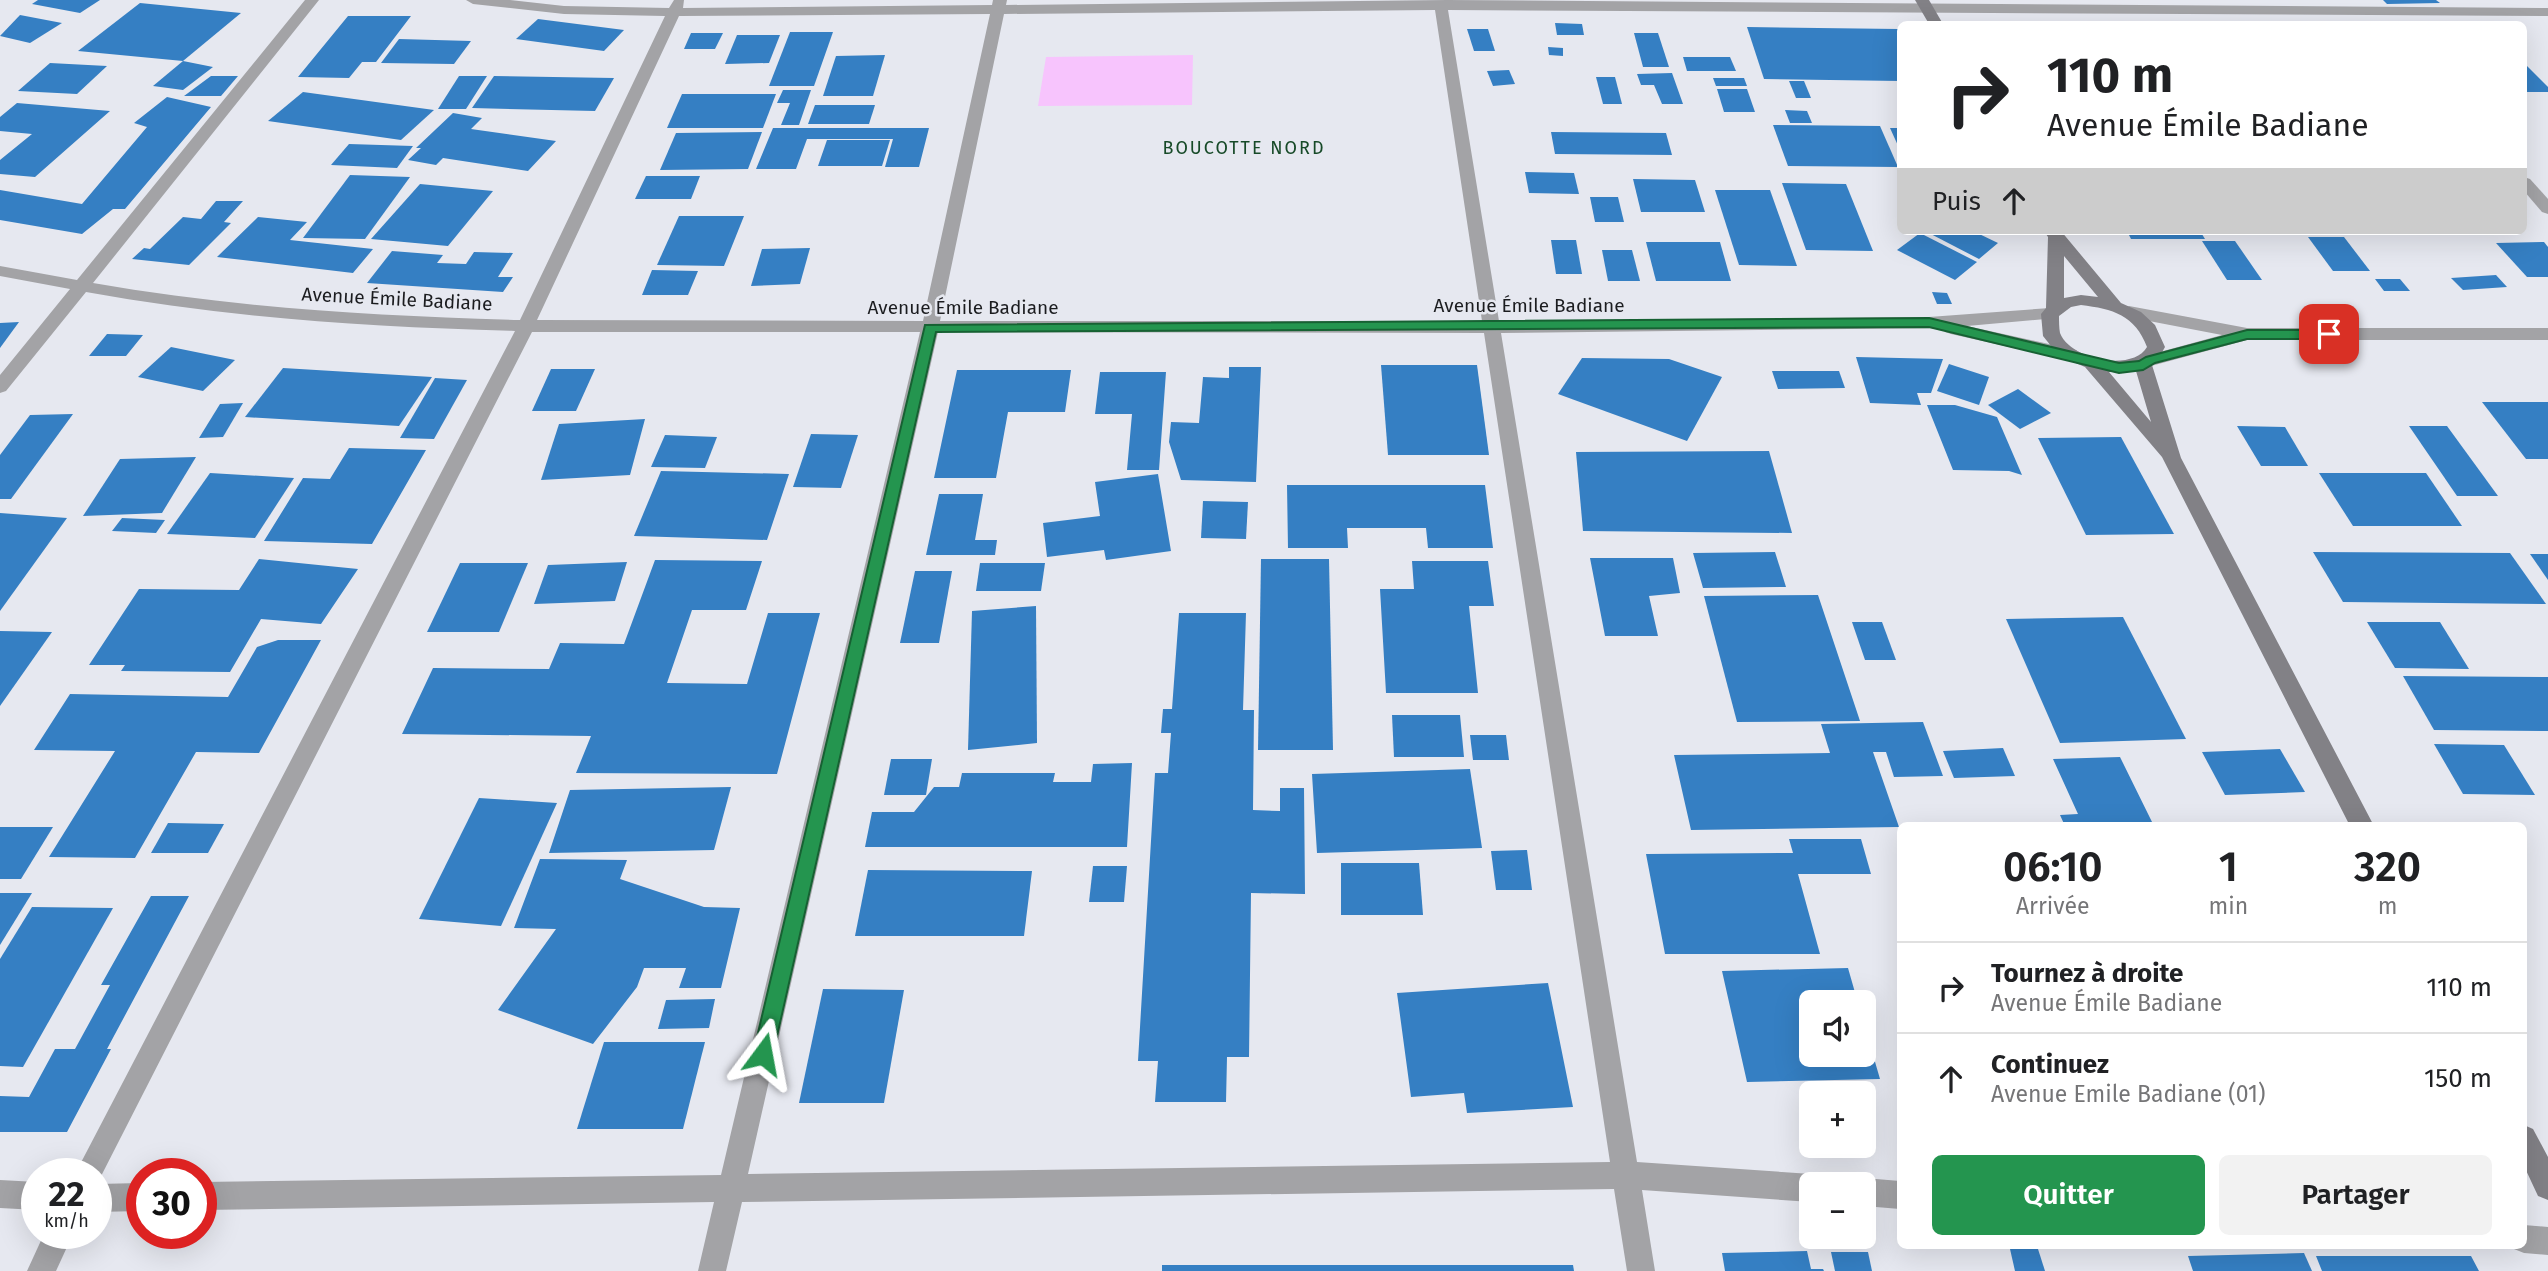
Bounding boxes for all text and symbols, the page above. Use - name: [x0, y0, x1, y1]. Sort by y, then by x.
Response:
- text: 110 m: [2047, 46, 2173, 105]
- icon: right: [1932, 49, 2023, 140]
- text: Avenue Émile Badiane: [2047, 106, 2369, 144]
- district label: BOUCOTTE NORD: [1162, 137, 1326, 159]
- icon: ahead: [1995, 182, 2033, 220]
- text: Puis: [1932, 186, 1981, 217]
- street label: Avenue Émile Badiane: [301, 283, 493, 315]
- street label: Avenue Émile Badiane: [1433, 294, 1625, 317]
- street label: Avenue Émile Badiane: [867, 296, 1059, 319]
- pin: [2299, 304, 2359, 364]
- icon: arrive: [2310, 315, 2348, 353]
- text: 06:10: [2003, 842, 2103, 892]
- text: 1: [2219, 842, 2238, 892]
- text: 320: [2354, 842, 2421, 892]
- text: Arrivée: [2016, 892, 2090, 920]
- text: min: [2209, 892, 2248, 920]
- text: m: [2378, 892, 2397, 920]
- text: Tournez à droite: [1991, 958, 2183, 989]
- icon: right: [1932, 969, 1970, 1007]
- text: 110 m: [2426, 972, 2492, 1003]
- text: Avenue Émile Badiane: [1991, 989, 2222, 1017]
- map controls: [1799, 990, 1876, 1249]
- button: sound: [1799, 990, 1876, 1067]
- position arrow: [726, 1017, 800, 1091]
- text: Continuez: [1991, 1049, 2109, 1080]
- icon: ahead: [1932, 1060, 1970, 1098]
- text: 150 m: [2424, 1063, 2492, 1094]
- text: Avenue Emile Badiane (01): [1991, 1080, 2265, 1108]
- button: +: [1799, 1081, 1876, 1158]
- button: Quitter: [1932, 1155, 2205, 1235]
- button: Partager: [2219, 1155, 2492, 1235]
- speed limit sign: 30: [126, 1158, 217, 1249]
- button: −: [1799, 1172, 1876, 1249]
- text: 22: [48, 1173, 85, 1215]
- text: km/h: [44, 1210, 89, 1232]

